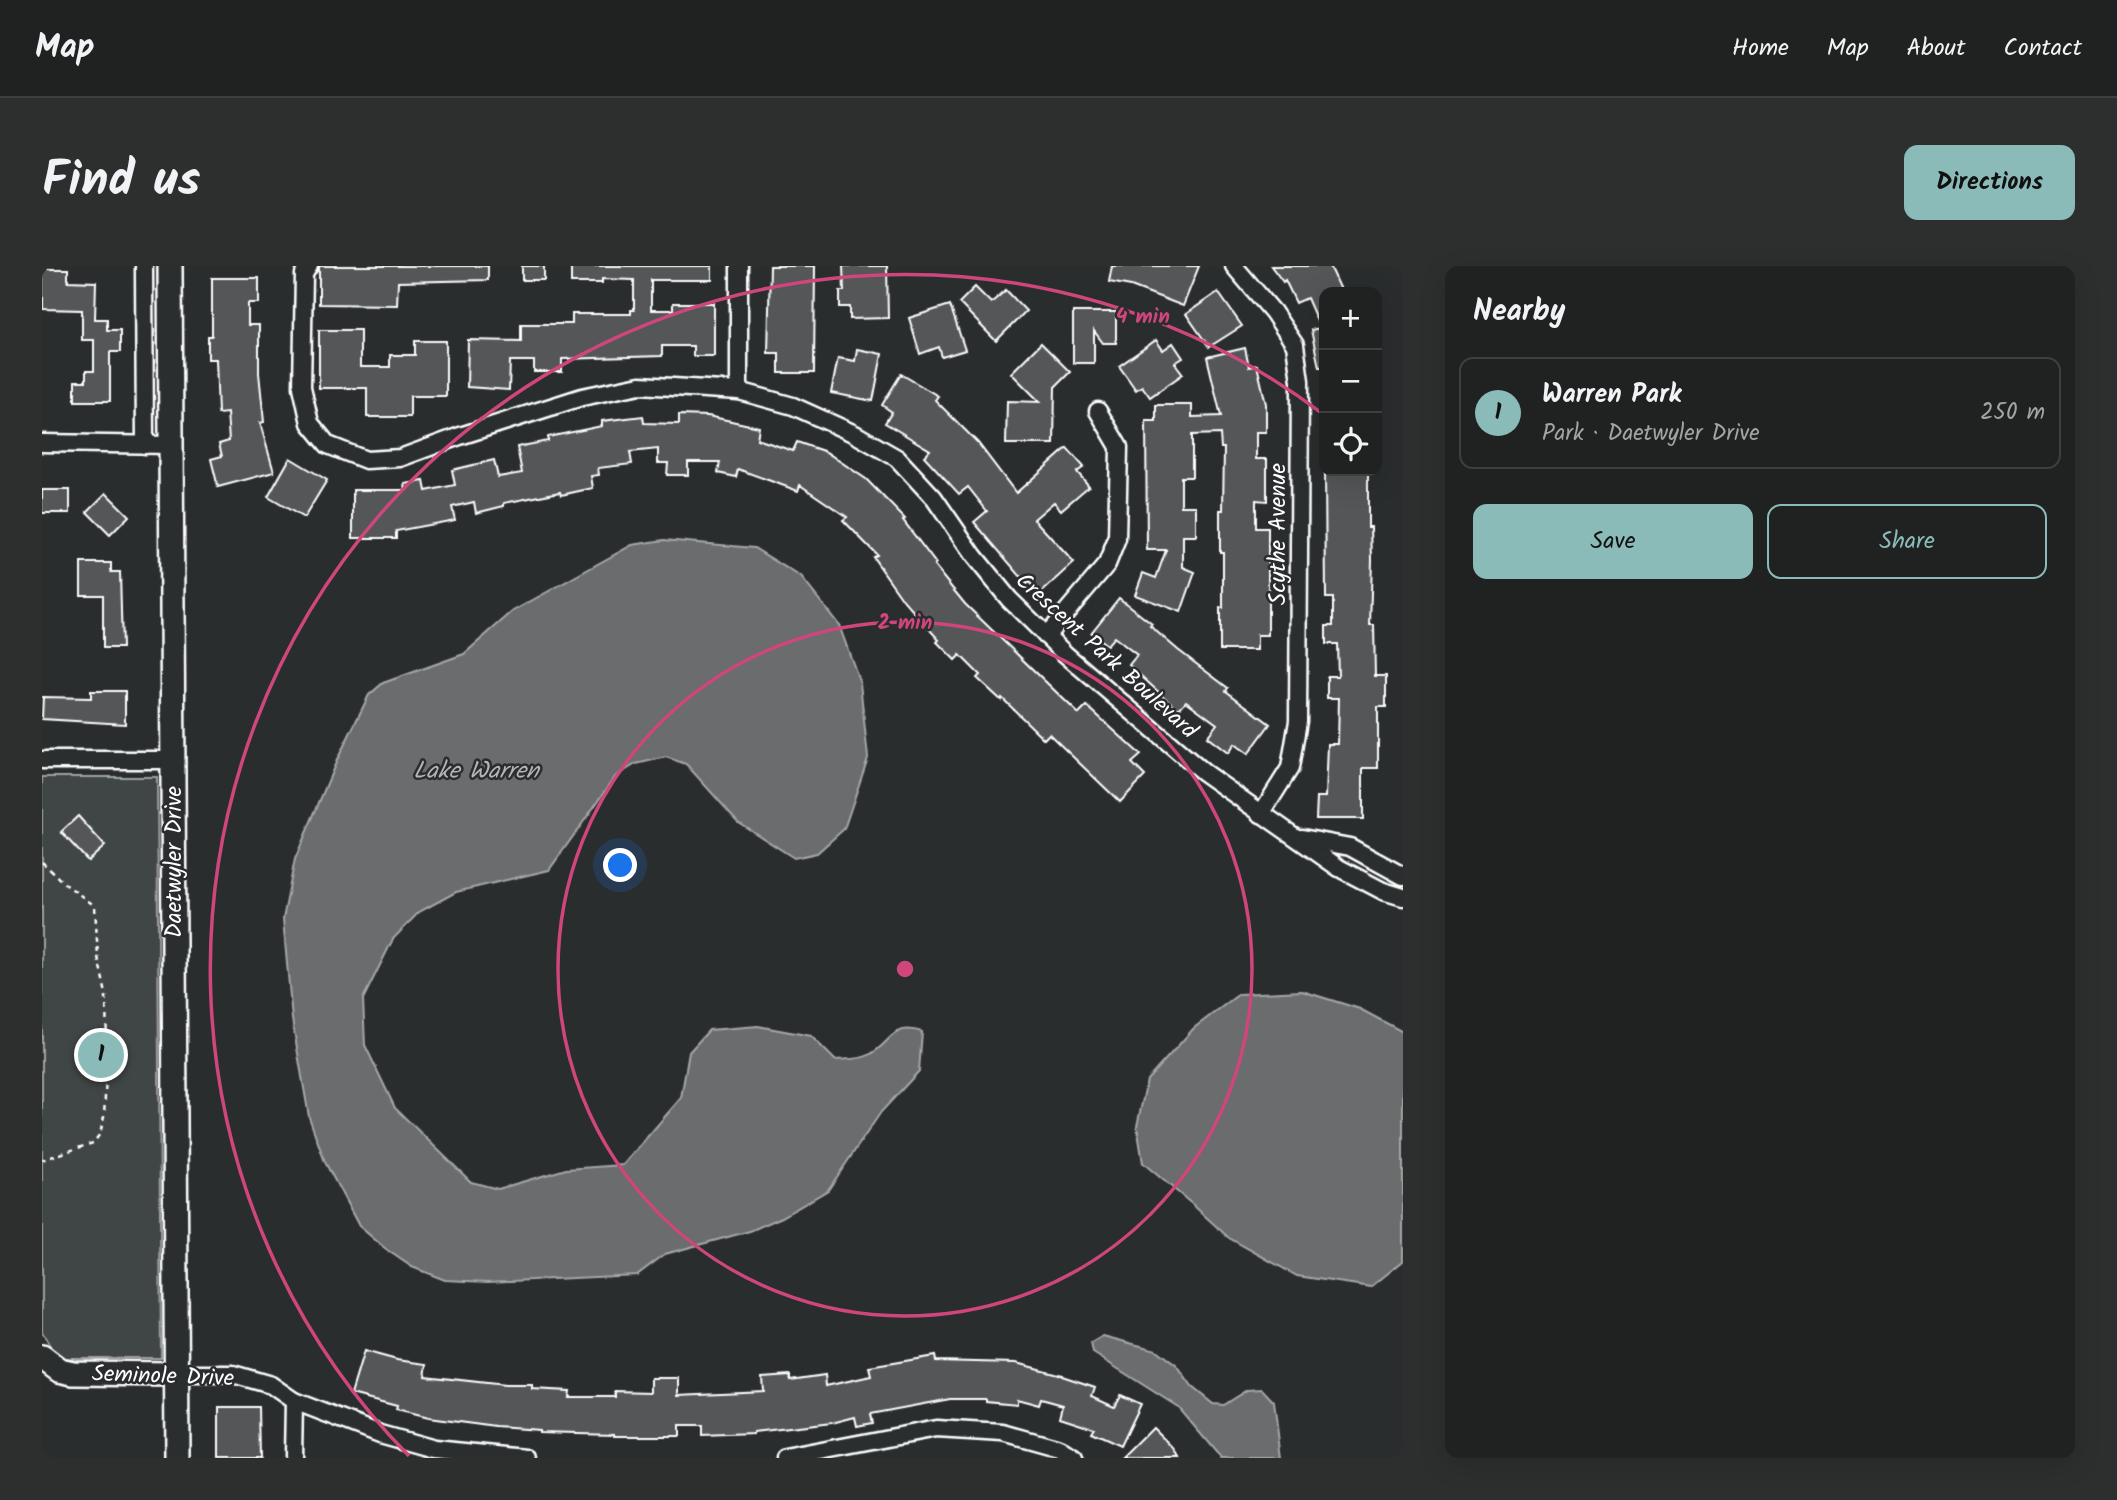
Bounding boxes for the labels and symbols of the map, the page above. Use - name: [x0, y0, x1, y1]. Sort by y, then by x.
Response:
- text: 4 min: [1116, 301, 1170, 334]
- street label: Scythe Avenue: [1261, 463, 1297, 605]
- street label: Crescent Park Boulevard: [1006, 564, 1205, 749]
- text: 2 min: [878, 607, 932, 640]
- water label: Lake Warren: [413, 752, 541, 791]
- street label: Daetwyler Drive: [157, 786, 193, 938]
- your location: [603, 848, 637, 882]
- centre of rings: [893, 957, 917, 981]
- pin: 1: [78, 1029, 124, 1081]
- street label: Seminole Drive: [91, 1357, 235, 1397]

